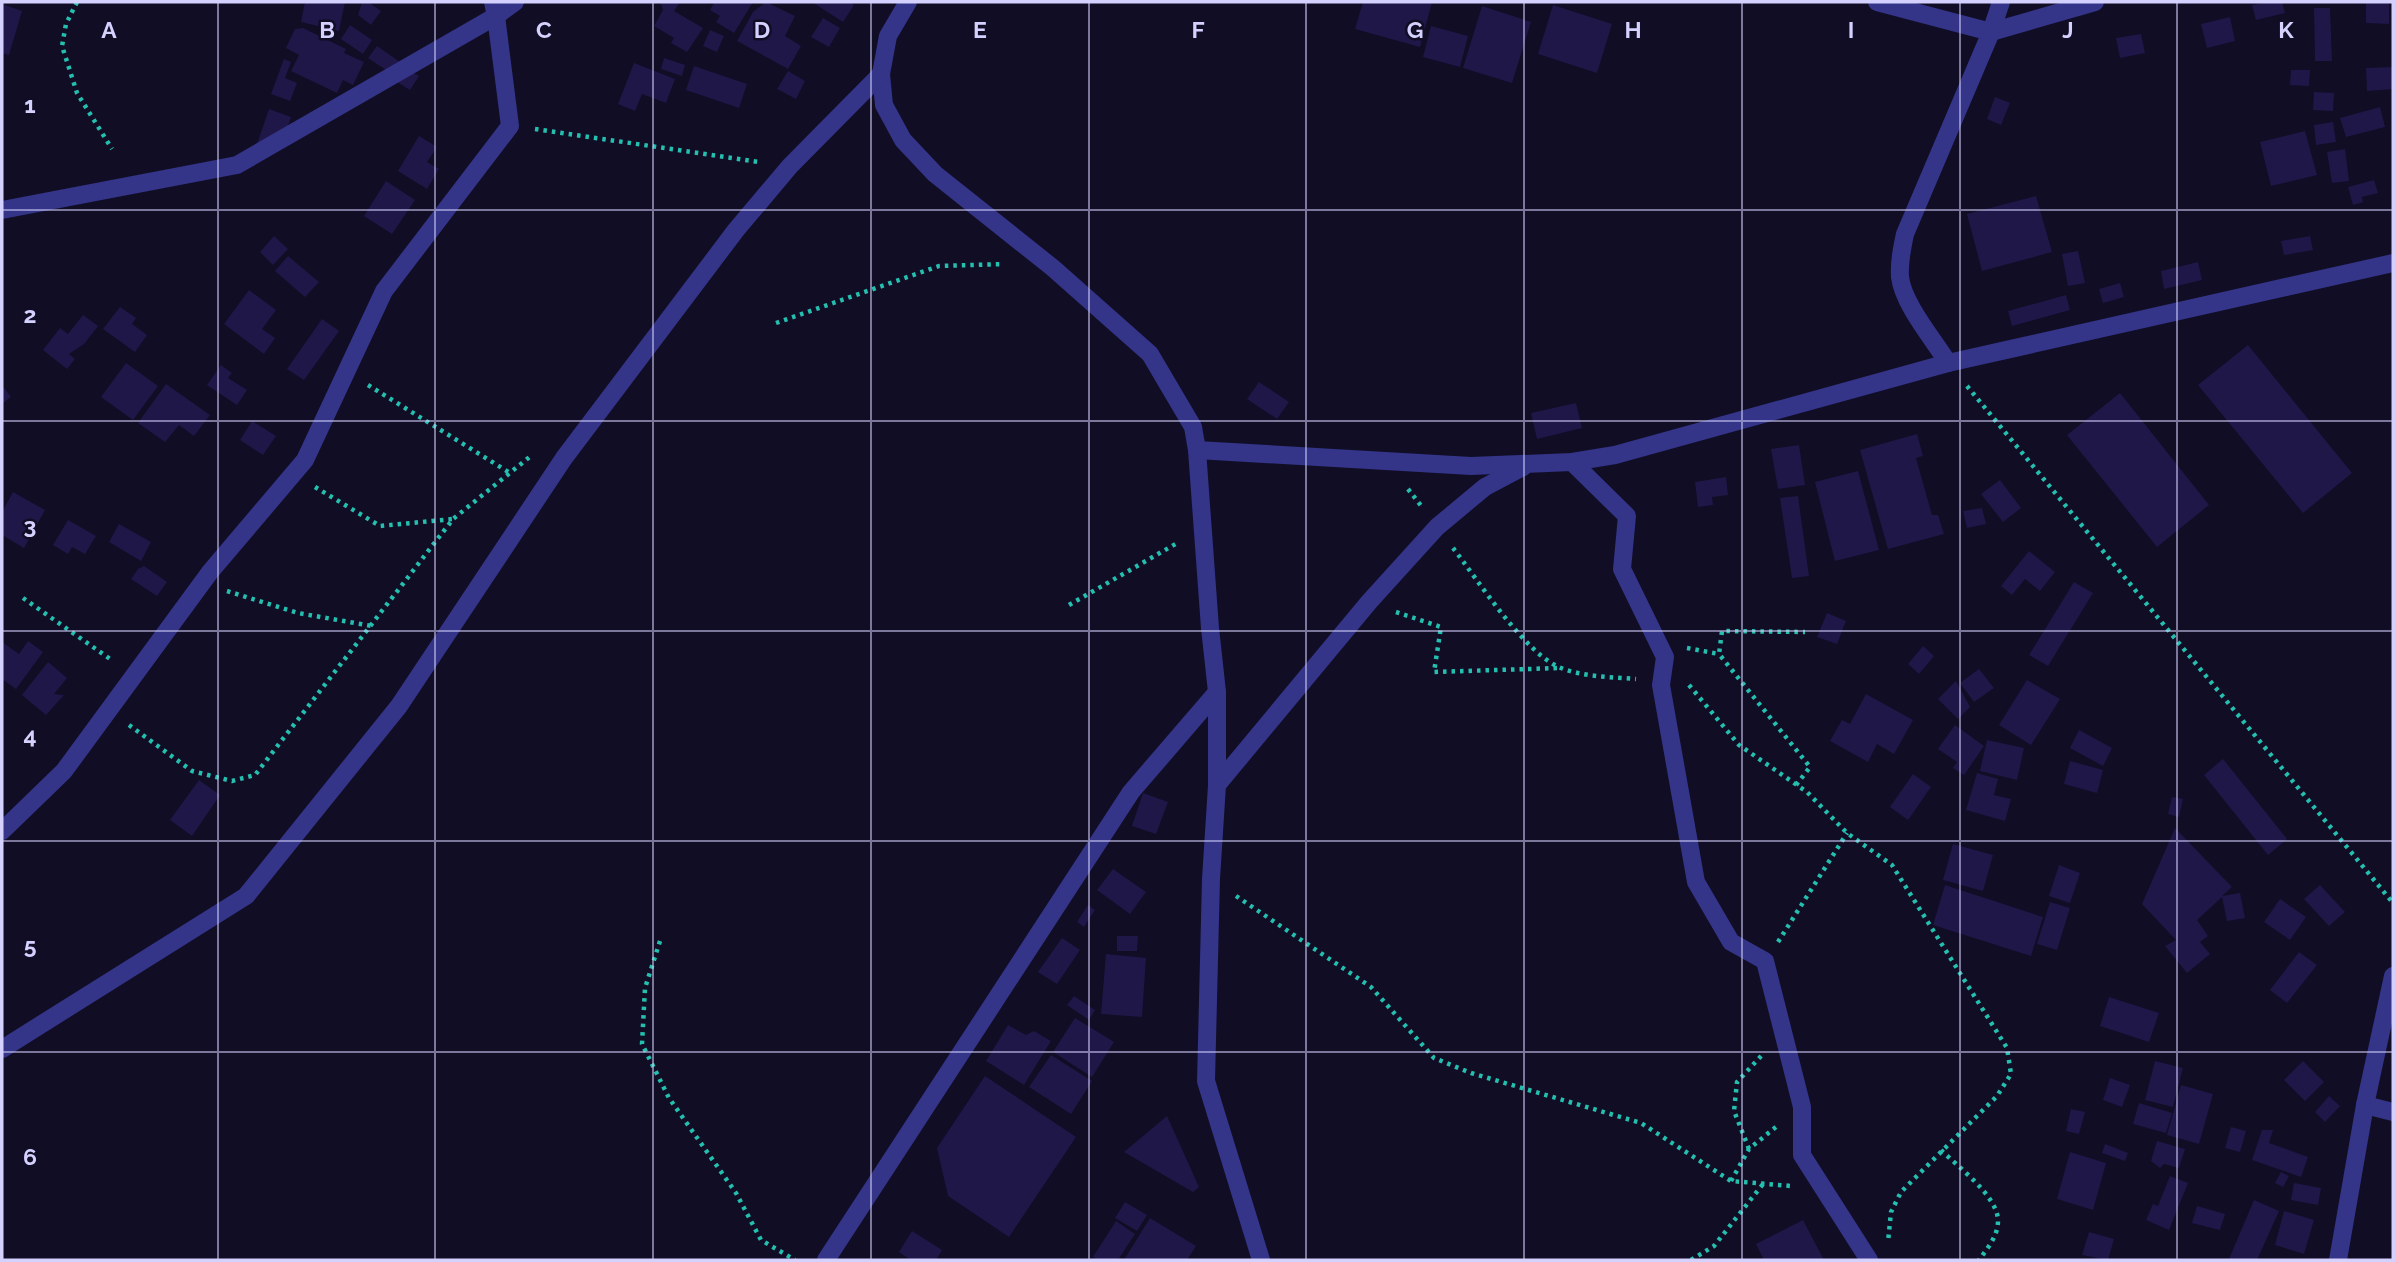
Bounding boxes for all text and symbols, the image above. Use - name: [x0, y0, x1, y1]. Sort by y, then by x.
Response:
- text: A: [101, 16, 117, 43]
- text: B: [319, 16, 335, 43]
- text: C: [536, 16, 552, 43]
- text: D: [754, 16, 770, 43]
- text: E: [973, 16, 987, 43]
- text: F: [1191, 16, 1205, 43]
- text: G: [1407, 16, 1423, 43]
- text: H: [1624, 16, 1642, 43]
- text: I: [1848, 16, 1854, 43]
- text: J: [2062, 16, 2074, 43]
- text: K: [2278, 16, 2294, 43]
- text: 1: [24, 91, 36, 118]
- text: 2: [24, 301, 36, 328]
- text: 3: [24, 512, 36, 539]
- text: 4: [23, 722, 37, 749]
- text: 5: [24, 932, 37, 959]
- text: 6: [23, 1143, 37, 1170]

